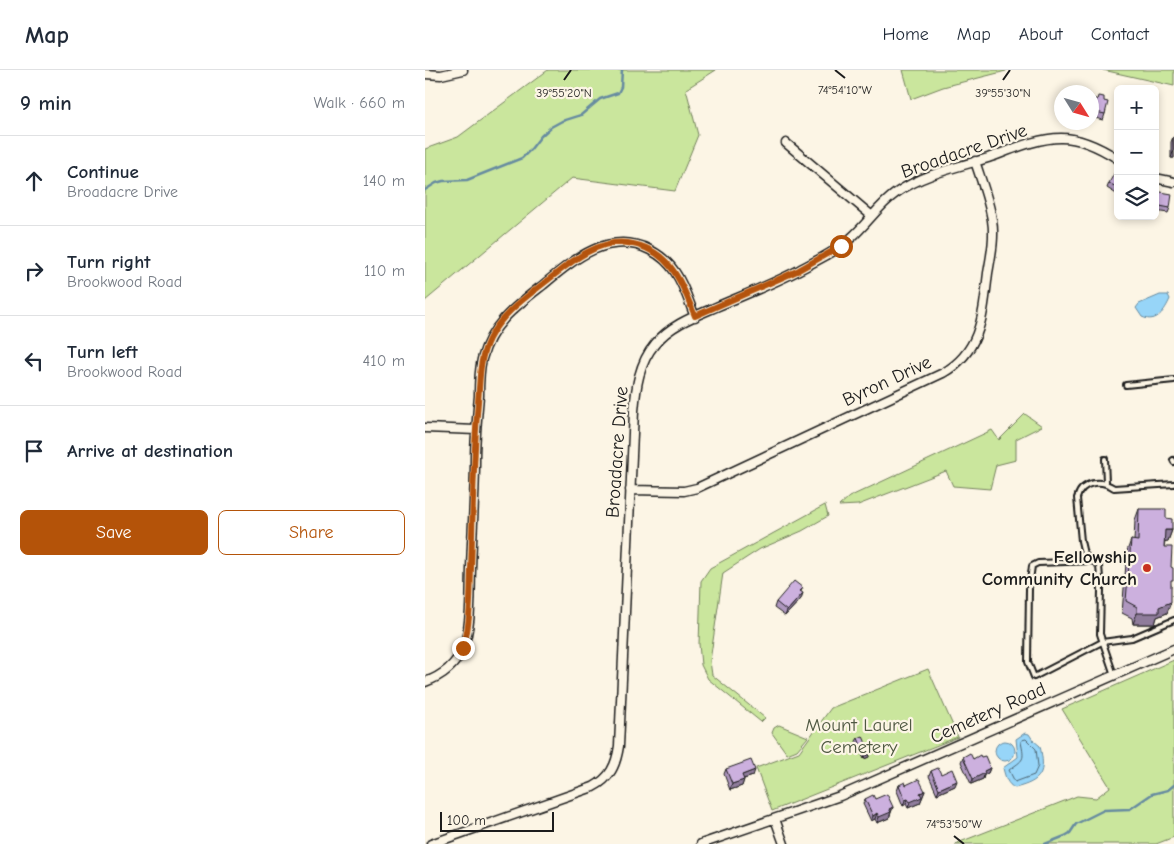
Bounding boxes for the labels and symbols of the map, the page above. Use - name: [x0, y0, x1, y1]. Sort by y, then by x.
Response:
- text: 74°54'10"W: [818, 83, 873, 97]
- north arrow: [1054, 85, 1099, 130]
- text: 39°55'20"N: [536, 86, 592, 100]
- text: 39°55'30"N: [975, 86, 1031, 100]
- street label: Broadacre Drive: [898, 119, 1030, 183]
- route start: [830, 235, 853, 258]
- street label: Byron Drive: [839, 351, 935, 411]
- street label: Broadacre Drive: [601, 385, 633, 519]
- place label: Fellowship Community Church: [982, 546, 1137, 590]
- marker: Fellowship Community Church: [1141, 562, 1153, 574]
- route end: [452, 637, 475, 660]
- street label: Cemetery Road: [927, 678, 1049, 748]
- park label: Mount Laurel Cemetery: [805, 714, 913, 758]
- scale bar: [440, 809, 554, 832]
- text: 74°53'50"W: [926, 817, 983, 831]

